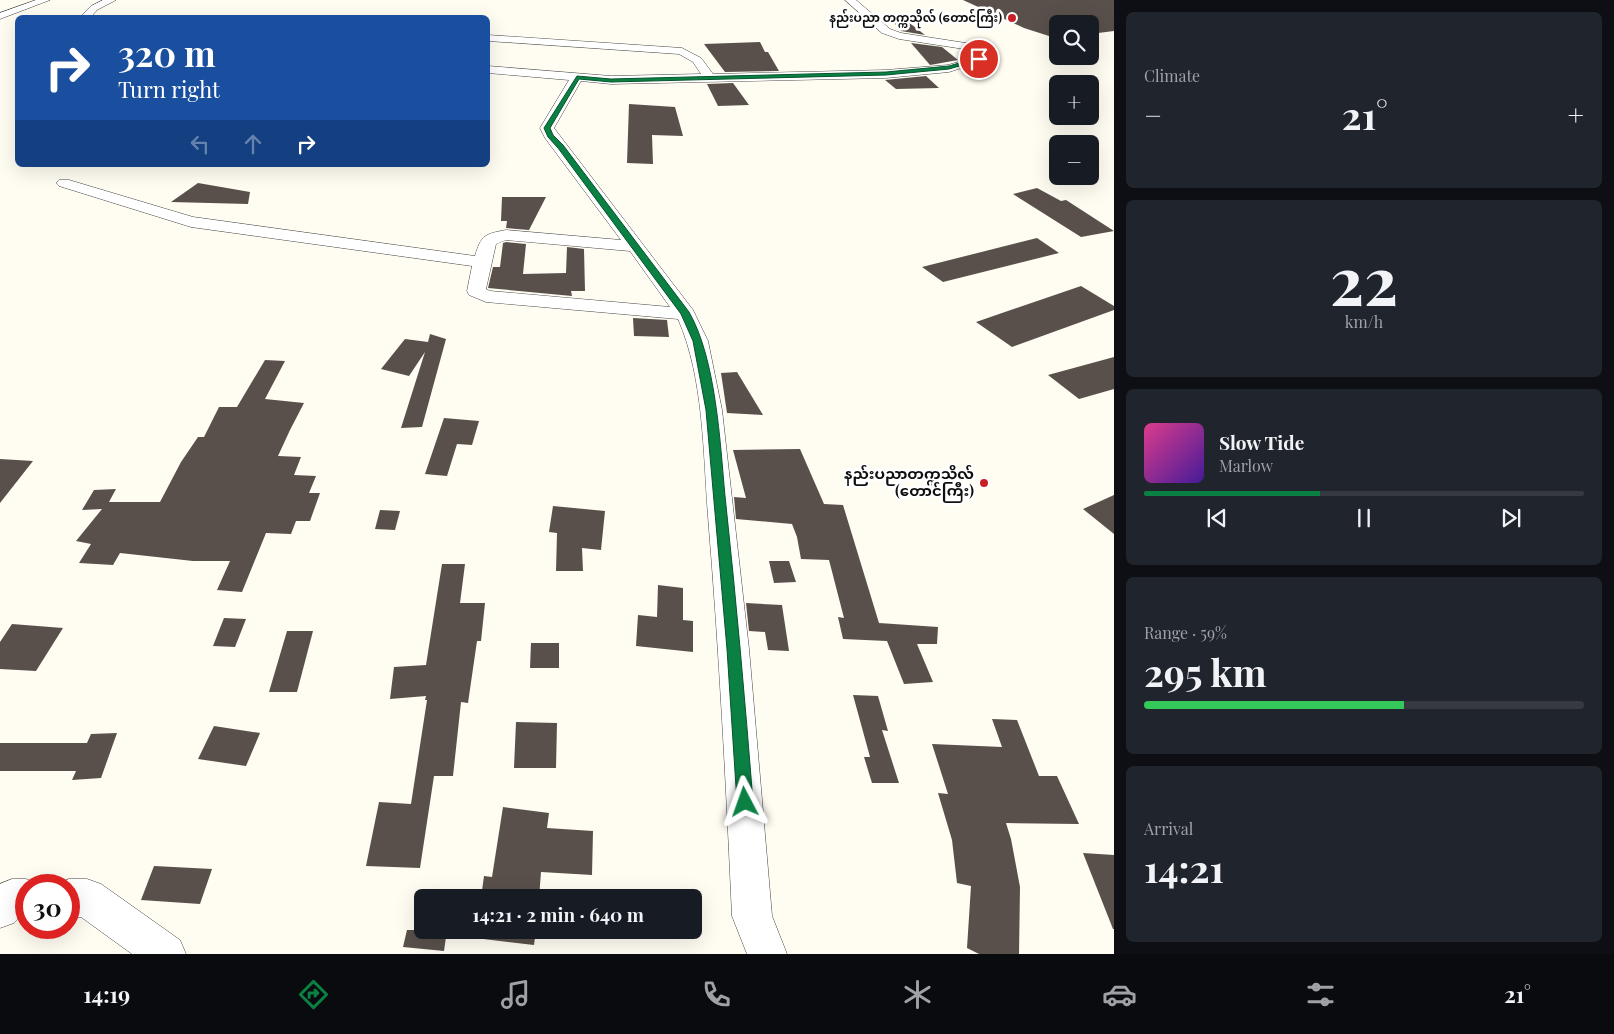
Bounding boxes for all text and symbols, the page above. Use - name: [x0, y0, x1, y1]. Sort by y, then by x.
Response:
- place label: နည်းပညာ တက္ကသိုလ် (တောင်ကြီး): [829, 8, 1002, 29]
- marker: နည်းပညာ တက္ကသိုလ် (တောင်ကြီး): [1006, 12, 1018, 24]
- map controls: [1049, 15, 1099, 185]
- button: search: [1049, 15, 1099, 65]
- text: 320 m: [118, 29, 216, 76]
- icon: right: [35, 35, 100, 100]
- pin: [958, 38, 1000, 80]
- icon: arrive: [965, 45, 993, 73]
- text: Climate: [1144, 65, 1200, 86]
- text: Turn right: [118, 74, 220, 104]
- button: +: [1049, 75, 1099, 125]
- text: 21°: [1342, 89, 1388, 140]
- text: −: [1144, 96, 1162, 133]
- text: +: [1568, 96, 1584, 133]
- icon: left: [186, 130, 214, 158]
- icon: ahead: [239, 130, 267, 158]
- icon: right: [292, 130, 320, 158]
- button: −: [1049, 135, 1099, 185]
- text: 22: [1330, 235, 1398, 321]
- text: km/h: [1345, 311, 1383, 332]
- text: Slow Tide: [1219, 429, 1304, 455]
- text: Marlow: [1219, 455, 1273, 476]
- place label: နည်းပညာတက္ကသိုလ် (တောင်ကြီး): [844, 463, 974, 503]
- marker: နည်းပညာတက္ကသိုလ် (တောင်ကြီး): [978, 477, 990, 489]
- icon: previous: [1203, 504, 1231, 532]
- icon: pause: [1350, 504, 1378, 532]
- icon: next: [1497, 504, 1525, 532]
- text: Range · 59%: [1144, 622, 1227, 643]
- text: 295 km: [1144, 646, 1267, 697]
- position arrow: [718, 775, 770, 827]
- text: Arrival: [1144, 818, 1193, 839]
- text: 14:21: [1144, 842, 1224, 893]
- speed limit sign: 30: [15, 874, 80, 939]
- text: 14:21 · 2 min · 640 m: [472, 901, 644, 927]
- icon: directions: [296, 977, 331, 1012]
- icon: music: [498, 977, 533, 1012]
- icon: phone: [699, 977, 734, 1012]
- icon: climate: [900, 977, 935, 1012]
- icon: car: [1102, 977, 1137, 1012]
- icon: filters: [1303, 977, 1338, 1012]
- text: 14:19: [83, 979, 130, 1009]
- text: 21°: [1504, 979, 1531, 1009]

